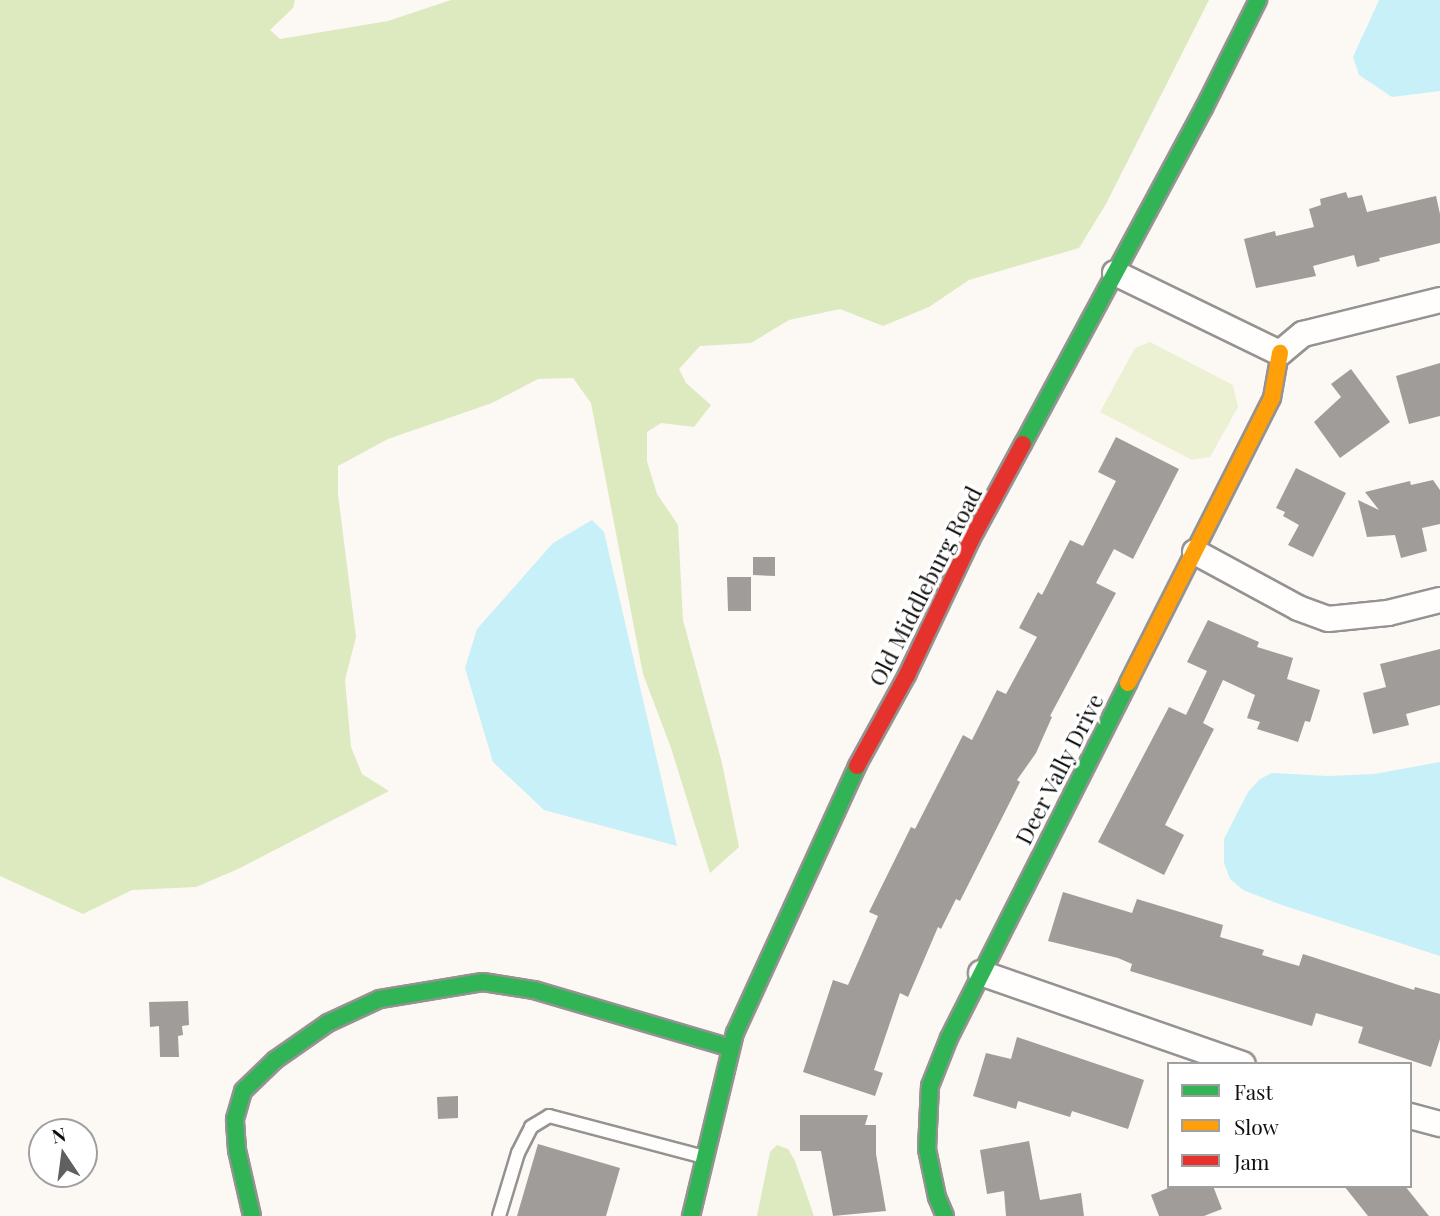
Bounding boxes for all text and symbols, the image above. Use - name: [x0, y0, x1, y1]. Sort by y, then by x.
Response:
- street label: Old Middleburg Road: [863, 482, 987, 690]
- street label: Deer Vally Drive: [1009, 688, 1109, 850]
- legend: [1167, 1062, 1412, 1188]
- text: Fast: [1234, 1077, 1273, 1105]
- text: Slow: [1234, 1112, 1279, 1140]
- north arrow: [28, 1118, 98, 1188]
- text: N: [49, 1120, 68, 1149]
- text: Jam: [1234, 1147, 1270, 1175]

